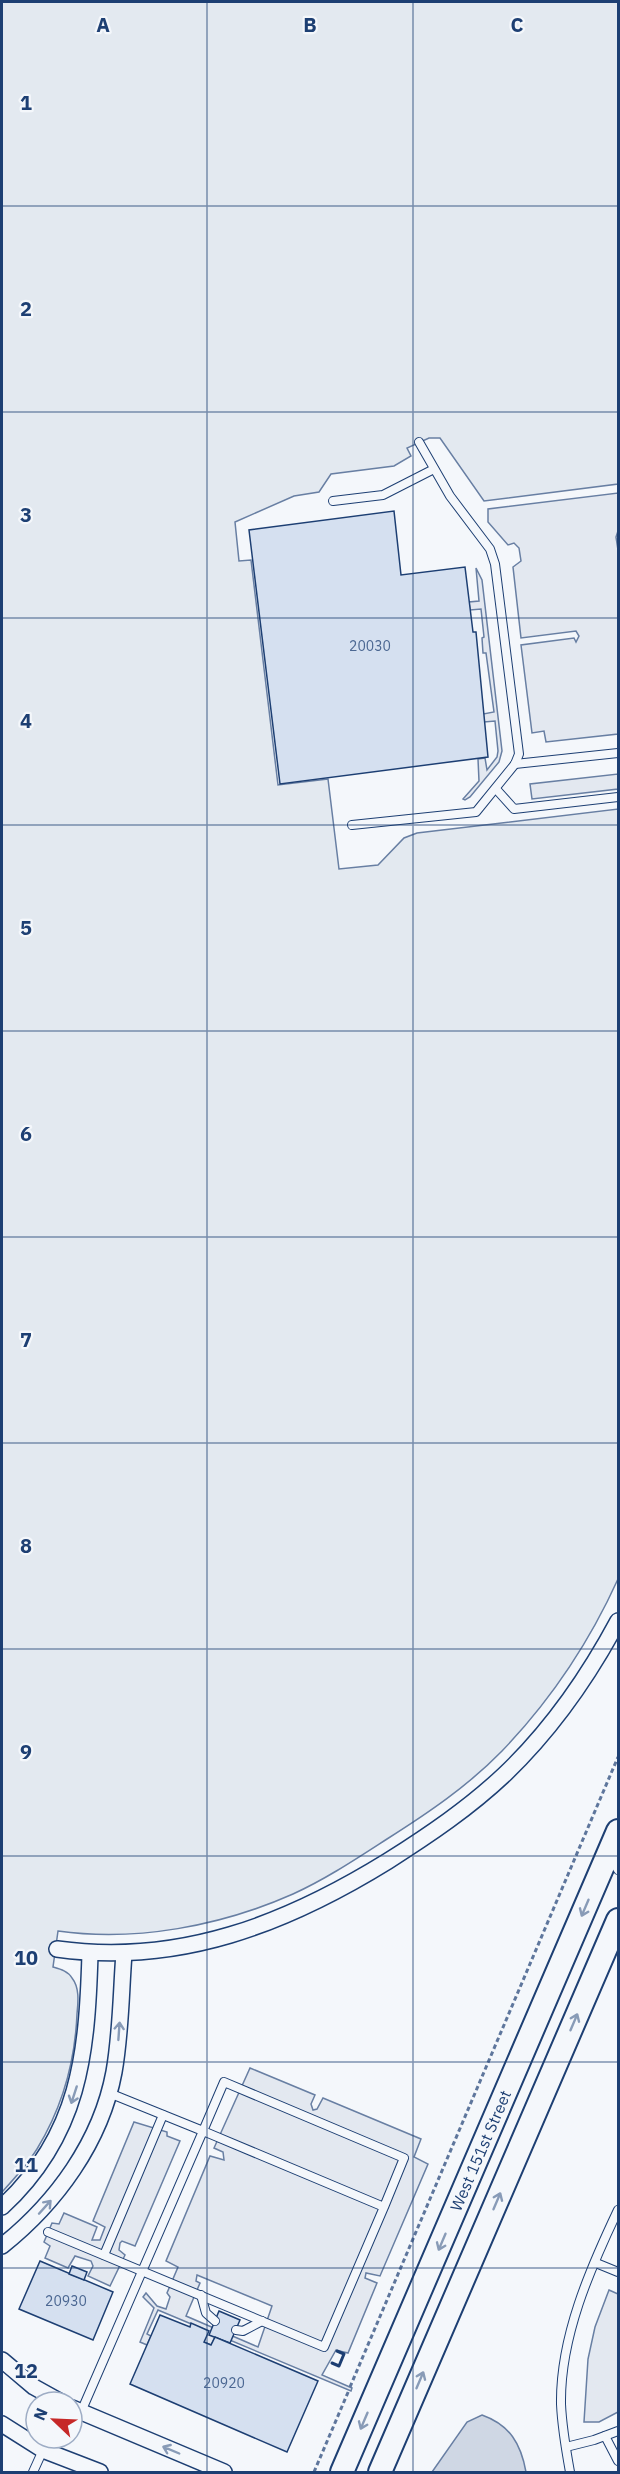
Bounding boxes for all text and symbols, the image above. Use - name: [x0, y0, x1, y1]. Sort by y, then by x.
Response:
- text: A: [96, 11, 110, 38]
- text: B: [303, 11, 317, 38]
- text: C: [510, 11, 524, 38]
- text: 1: [20, 89, 32, 116]
- text: 2: [20, 295, 32, 322]
- text: 3: [20, 501, 32, 528]
- house number: 20030: [349, 637, 391, 655]
- text: 4: [20, 707, 32, 734]
- text: 5: [20, 914, 32, 941]
- text: 6: [20, 1120, 32, 1147]
- text: 7: [20, 1326, 32, 1353]
- text: 8: [20, 1532, 32, 1559]
- text: 9: [20, 1738, 32, 1765]
- one-way arrow: [579, 1899, 591, 1917]
- text: 10: [14, 1944, 38, 1971]
- one-way arrow: [569, 2014, 581, 2032]
- one-way arrow: [113, 2021, 124, 2041]
- one-way arrow: [68, 2085, 79, 2104]
- street label: West 151st Street: [446, 2087, 515, 2214]
- text: 11: [14, 2151, 38, 2178]
- one-way arrow: [492, 2193, 503, 2211]
- one-way arrow: [38, 2200, 52, 2215]
- one-way arrow: [435, 2232, 447, 2250]
- house number: 20930: [45, 2292, 87, 2310]
- text: 12: [14, 2357, 38, 2384]
- one-way arrow: [415, 2372, 426, 2390]
- house number: 20920: [203, 2374, 245, 2392]
- north arrow: [24, 2390, 84, 2450]
- text: N: [29, 2405, 52, 2423]
- one-way arrow: [358, 2411, 370, 2429]
- one-way arrow: [162, 2444, 180, 2455]

